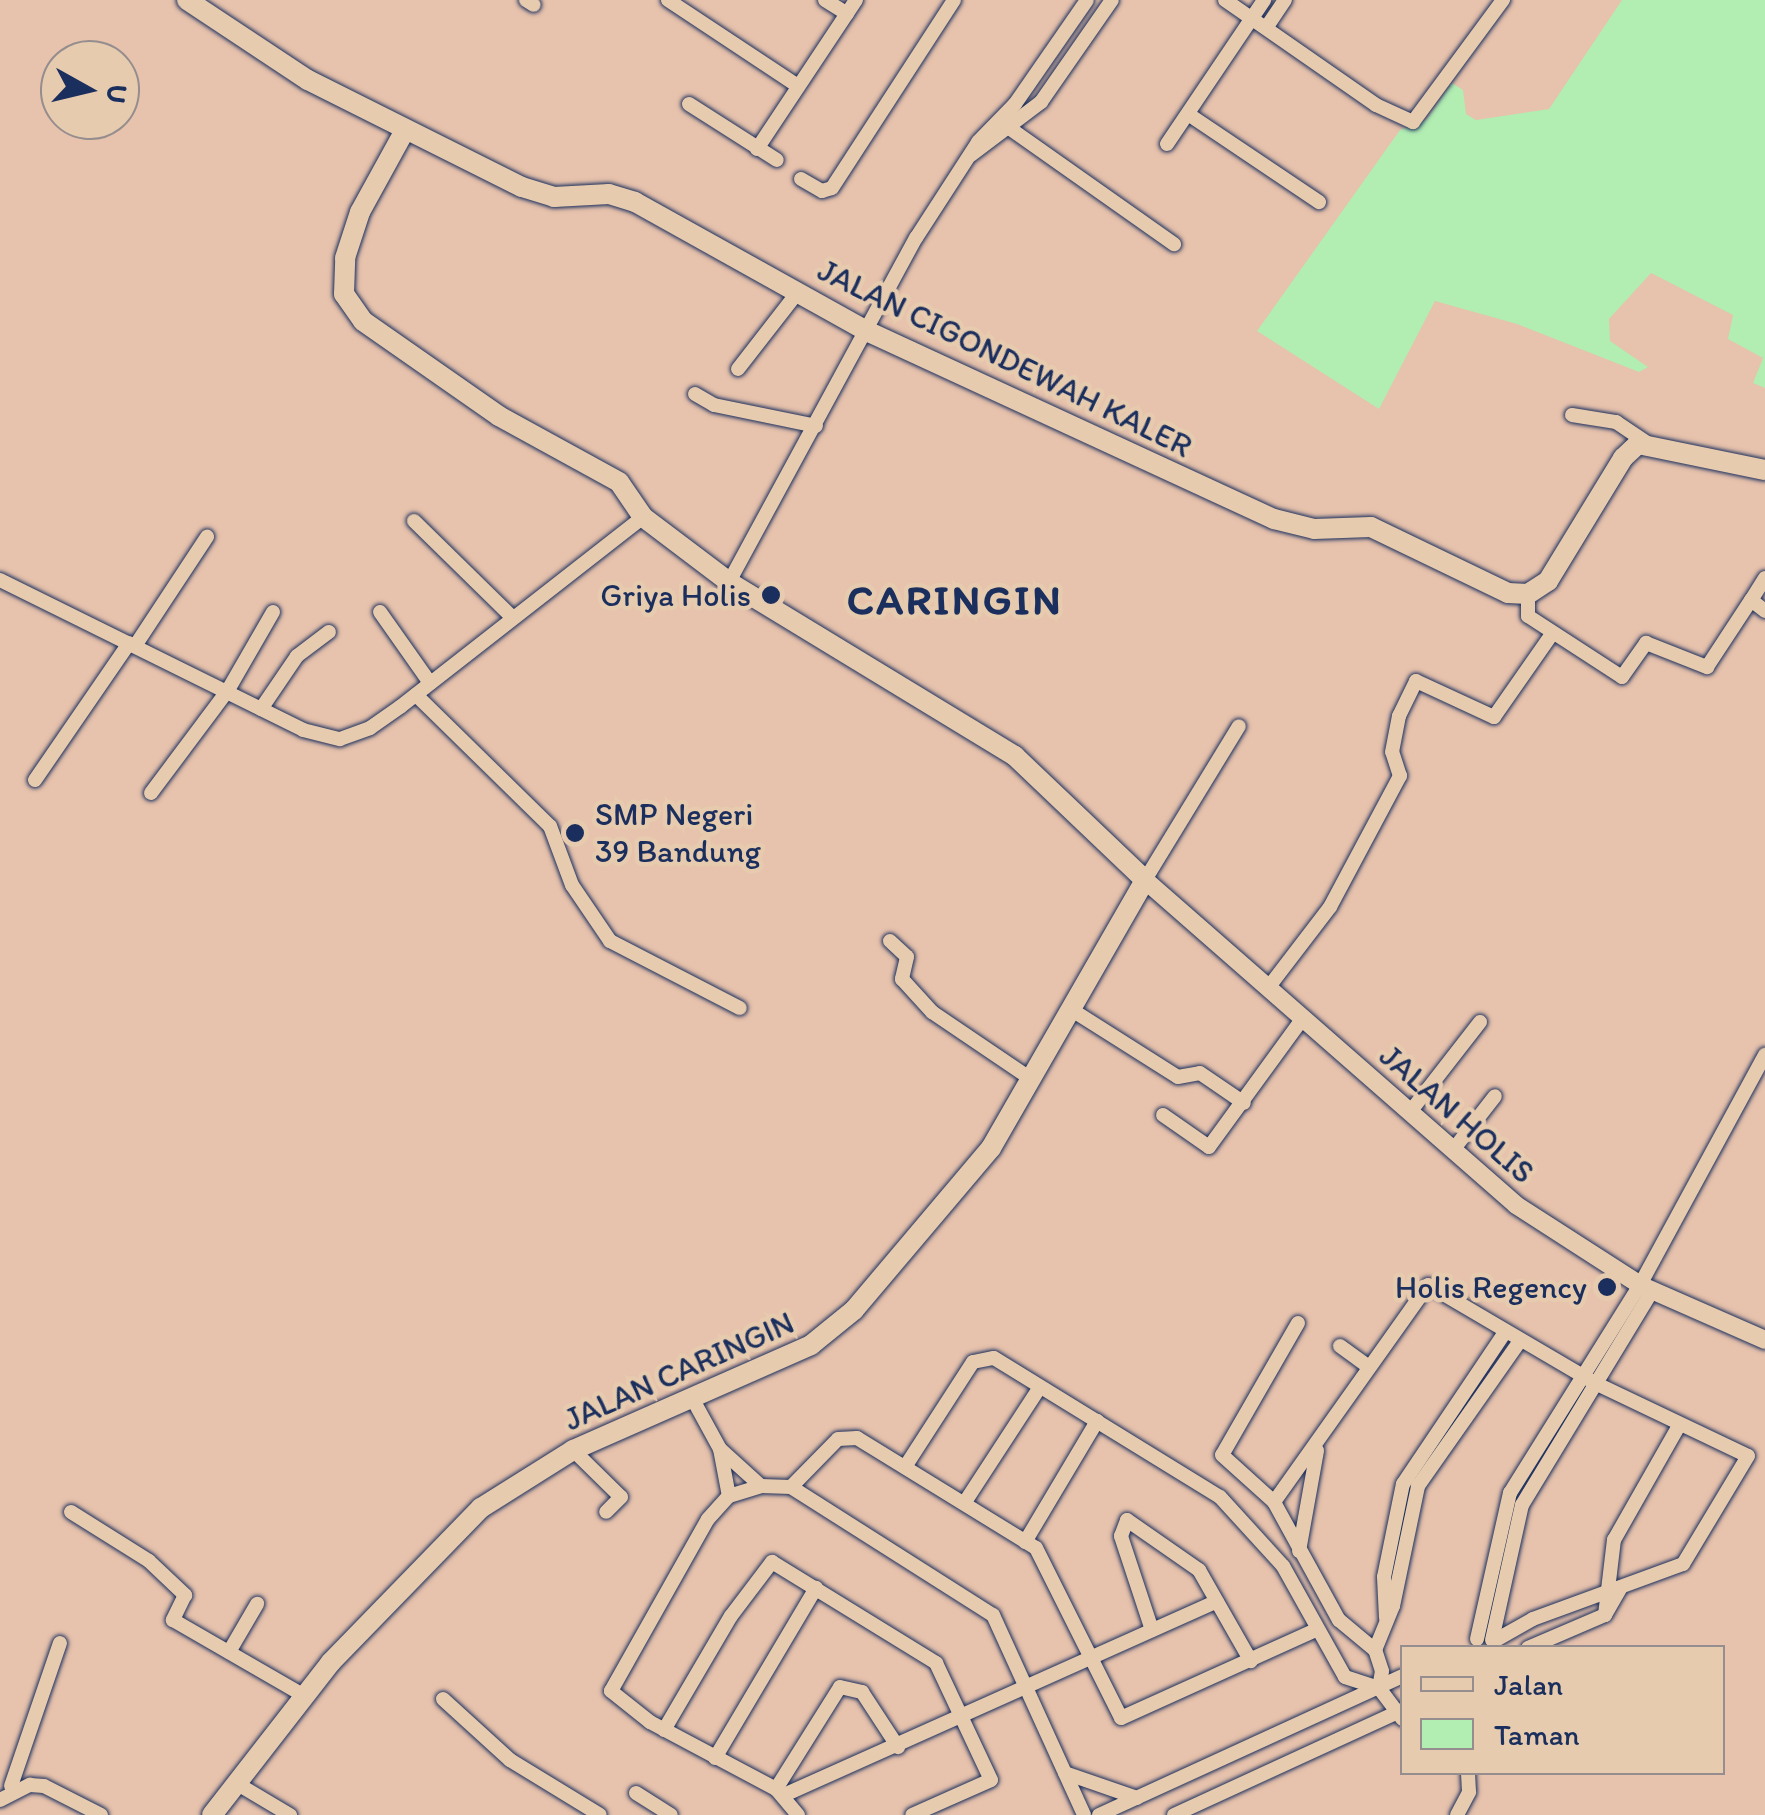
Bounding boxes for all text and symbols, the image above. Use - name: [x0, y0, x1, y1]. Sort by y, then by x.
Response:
- north arrow: [40, 40, 140, 140]
- text: U: [100, 82, 136, 105]
- street label: JALAN CIGONDEWAH KALER: [812, 251, 1198, 465]
- district label: CARINGIN: [849, 575, 1061, 625]
- place label: Griya Holis: [600, 576, 751, 614]
- marker: Griya Holis: [760, 584, 782, 606]
- place label: SMP Negeri 39 Bandung: [595, 796, 761, 871]
- marker: SMP Negeri 39 Bandung: [564, 822, 586, 844]
- street label: JALAN HOLIS: [1373, 1038, 1541, 1190]
- place label: Holis Regency: [1397, 1268, 1587, 1306]
- marker: Holis Regency: [1596, 1276, 1618, 1298]
- street label: JALAN CARINGIN: [558, 1303, 800, 1439]
- legend: [1400, 1645, 1725, 1775]
- text: Jalan: [1494, 1666, 1563, 1703]
- text: Taman: [1494, 1716, 1579, 1753]

